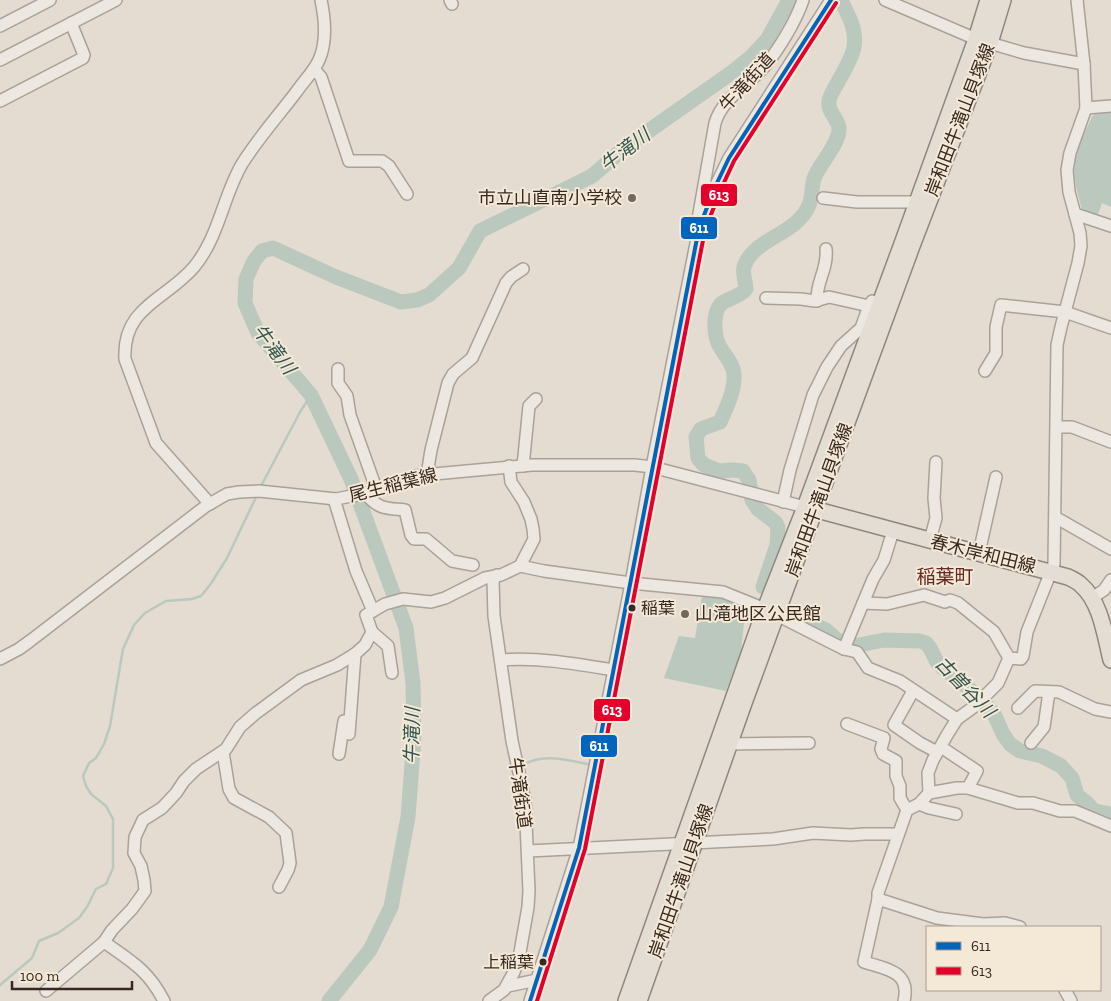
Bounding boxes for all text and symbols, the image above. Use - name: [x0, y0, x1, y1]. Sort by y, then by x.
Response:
- street label: 岸和田牛滝山貝塚線: [921, 40, 999, 200]
- street label: 牛滝街道: [715, 48, 779, 116]
- water label: 牛滝川: [595, 122, 656, 177]
- line badge: 613: [700, 183, 738, 207]
- place label: 市立山直南小学校: [478, 187, 622, 209]
- text: 613: [709, 187, 730, 204]
- marker: 市立山直南小学校: [626, 192, 638, 204]
- line badge: 611: [680, 216, 718, 240]
- text: 611: [690, 220, 709, 237]
- water label: 牛滝川: [248, 319, 302, 380]
- street label: 岸和田牛滝山貝塚線: [781, 420, 857, 580]
- street label: 尾生稲葉線: [347, 463, 439, 507]
- street label: 春木岸和田線: [928, 530, 1038, 578]
- district label: 稲葉町: [916, 565, 974, 588]
- place label: 稲葉: [641, 598, 675, 618]
- marker: 稲葉: [627, 603, 637, 613]
- place label: 山滝地区公民館: [695, 603, 821, 625]
- marker: 山滝地区公民館: [679, 608, 691, 620]
- water label: 古曽谷川: [930, 652, 1001, 724]
- line badge: 613: [593, 698, 631, 722]
- text: 613: [602, 702, 623, 719]
- water label: 牛滝川: [400, 705, 424, 765]
- line badge: 611: [580, 734, 618, 758]
- text: 611: [590, 738, 609, 755]
- street label: 牛滝街道: [504, 756, 536, 830]
- street label: 岸和田牛滝山貝塚線: [644, 801, 718, 961]
- legend: [926, 926, 1101, 991]
- text: 611: [971, 937, 991, 955]
- place label: 上稲葉: [483, 952, 534, 972]
- marker: 上稲葉: [538, 957, 548, 967]
- scale bar: [12, 958, 132, 990]
- text: 613: [971, 962, 992, 980]
- text: 100 m: [20, 967, 59, 985]

